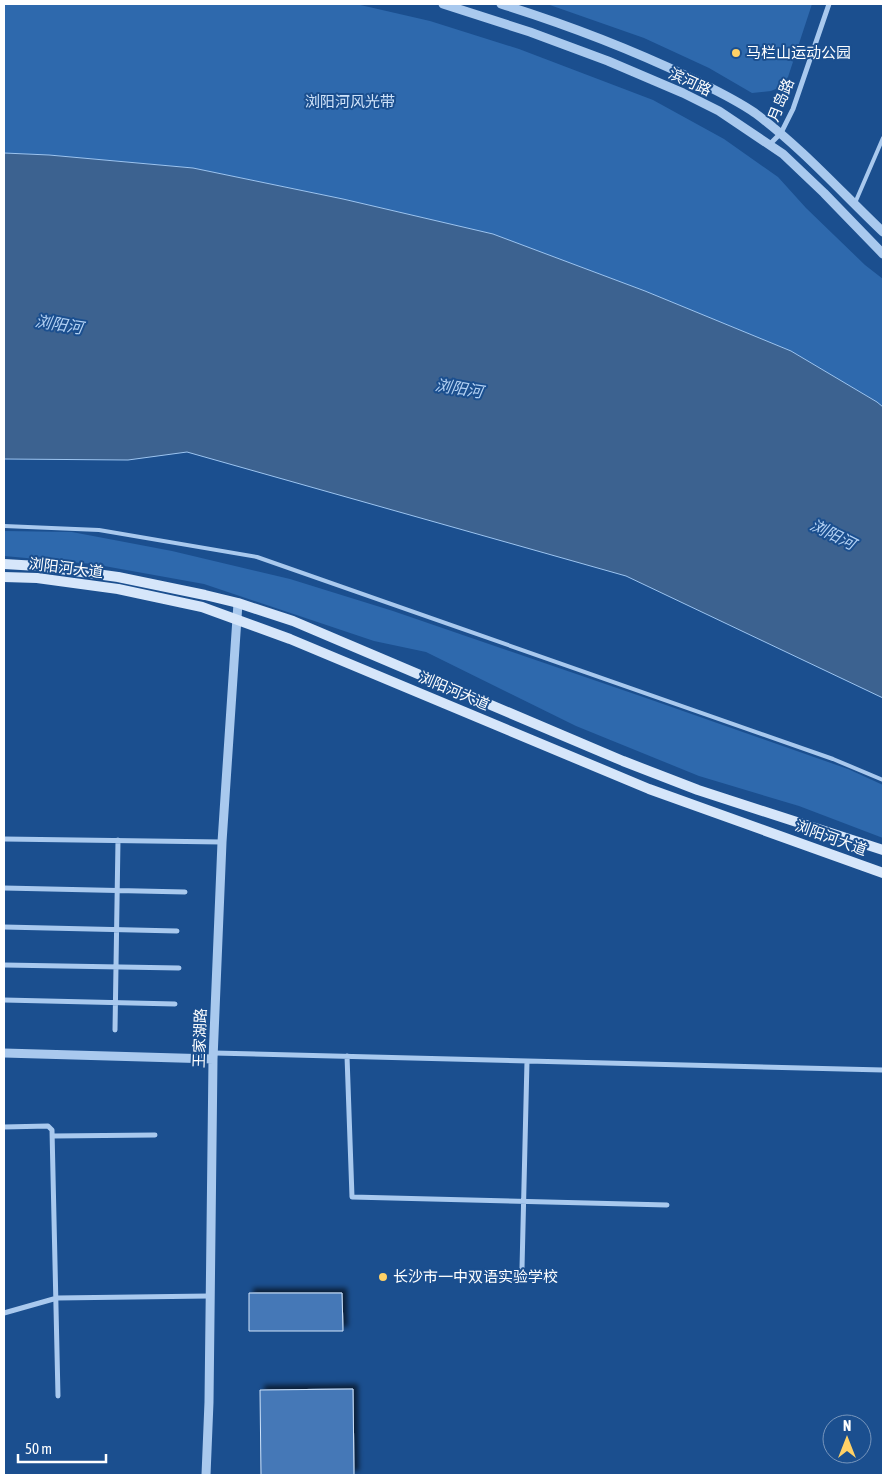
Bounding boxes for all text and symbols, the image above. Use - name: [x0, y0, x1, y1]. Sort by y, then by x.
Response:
- place label: 马栏山运动公园: [746, 44, 851, 61]
- marker: 马栏山运动公园: [730, 47, 742, 59]
- street label: 滨河路: [666, 64, 714, 99]
- street label: 月岛路: [764, 76, 797, 124]
- park label: 浏阳河风光带: [305, 93, 395, 110]
- water label: 浏阳河: [34, 311, 87, 337]
- water label: 浏阳河: [434, 375, 487, 401]
- water label: 浏阳河: [807, 515, 861, 554]
- street label: 浏阳河大道: [28, 554, 104, 581]
- street label: 浏阳河大道: [416, 668, 492, 713]
- street label: 浏阳河大道: [793, 817, 869, 858]
- street label: 王家湖路: [190, 1008, 209, 1068]
- place label: 长沙市一中双语实验学校: [393, 1268, 558, 1285]
- marker: 长沙市一中双语实验学校: [377, 1271, 389, 1283]
- north arrow: [822, 1414, 872, 1464]
- text: N: [843, 1418, 851, 1434]
- scale bar: [18, 1432, 105, 1464]
- text: 50 m: [25, 1440, 52, 1457]

